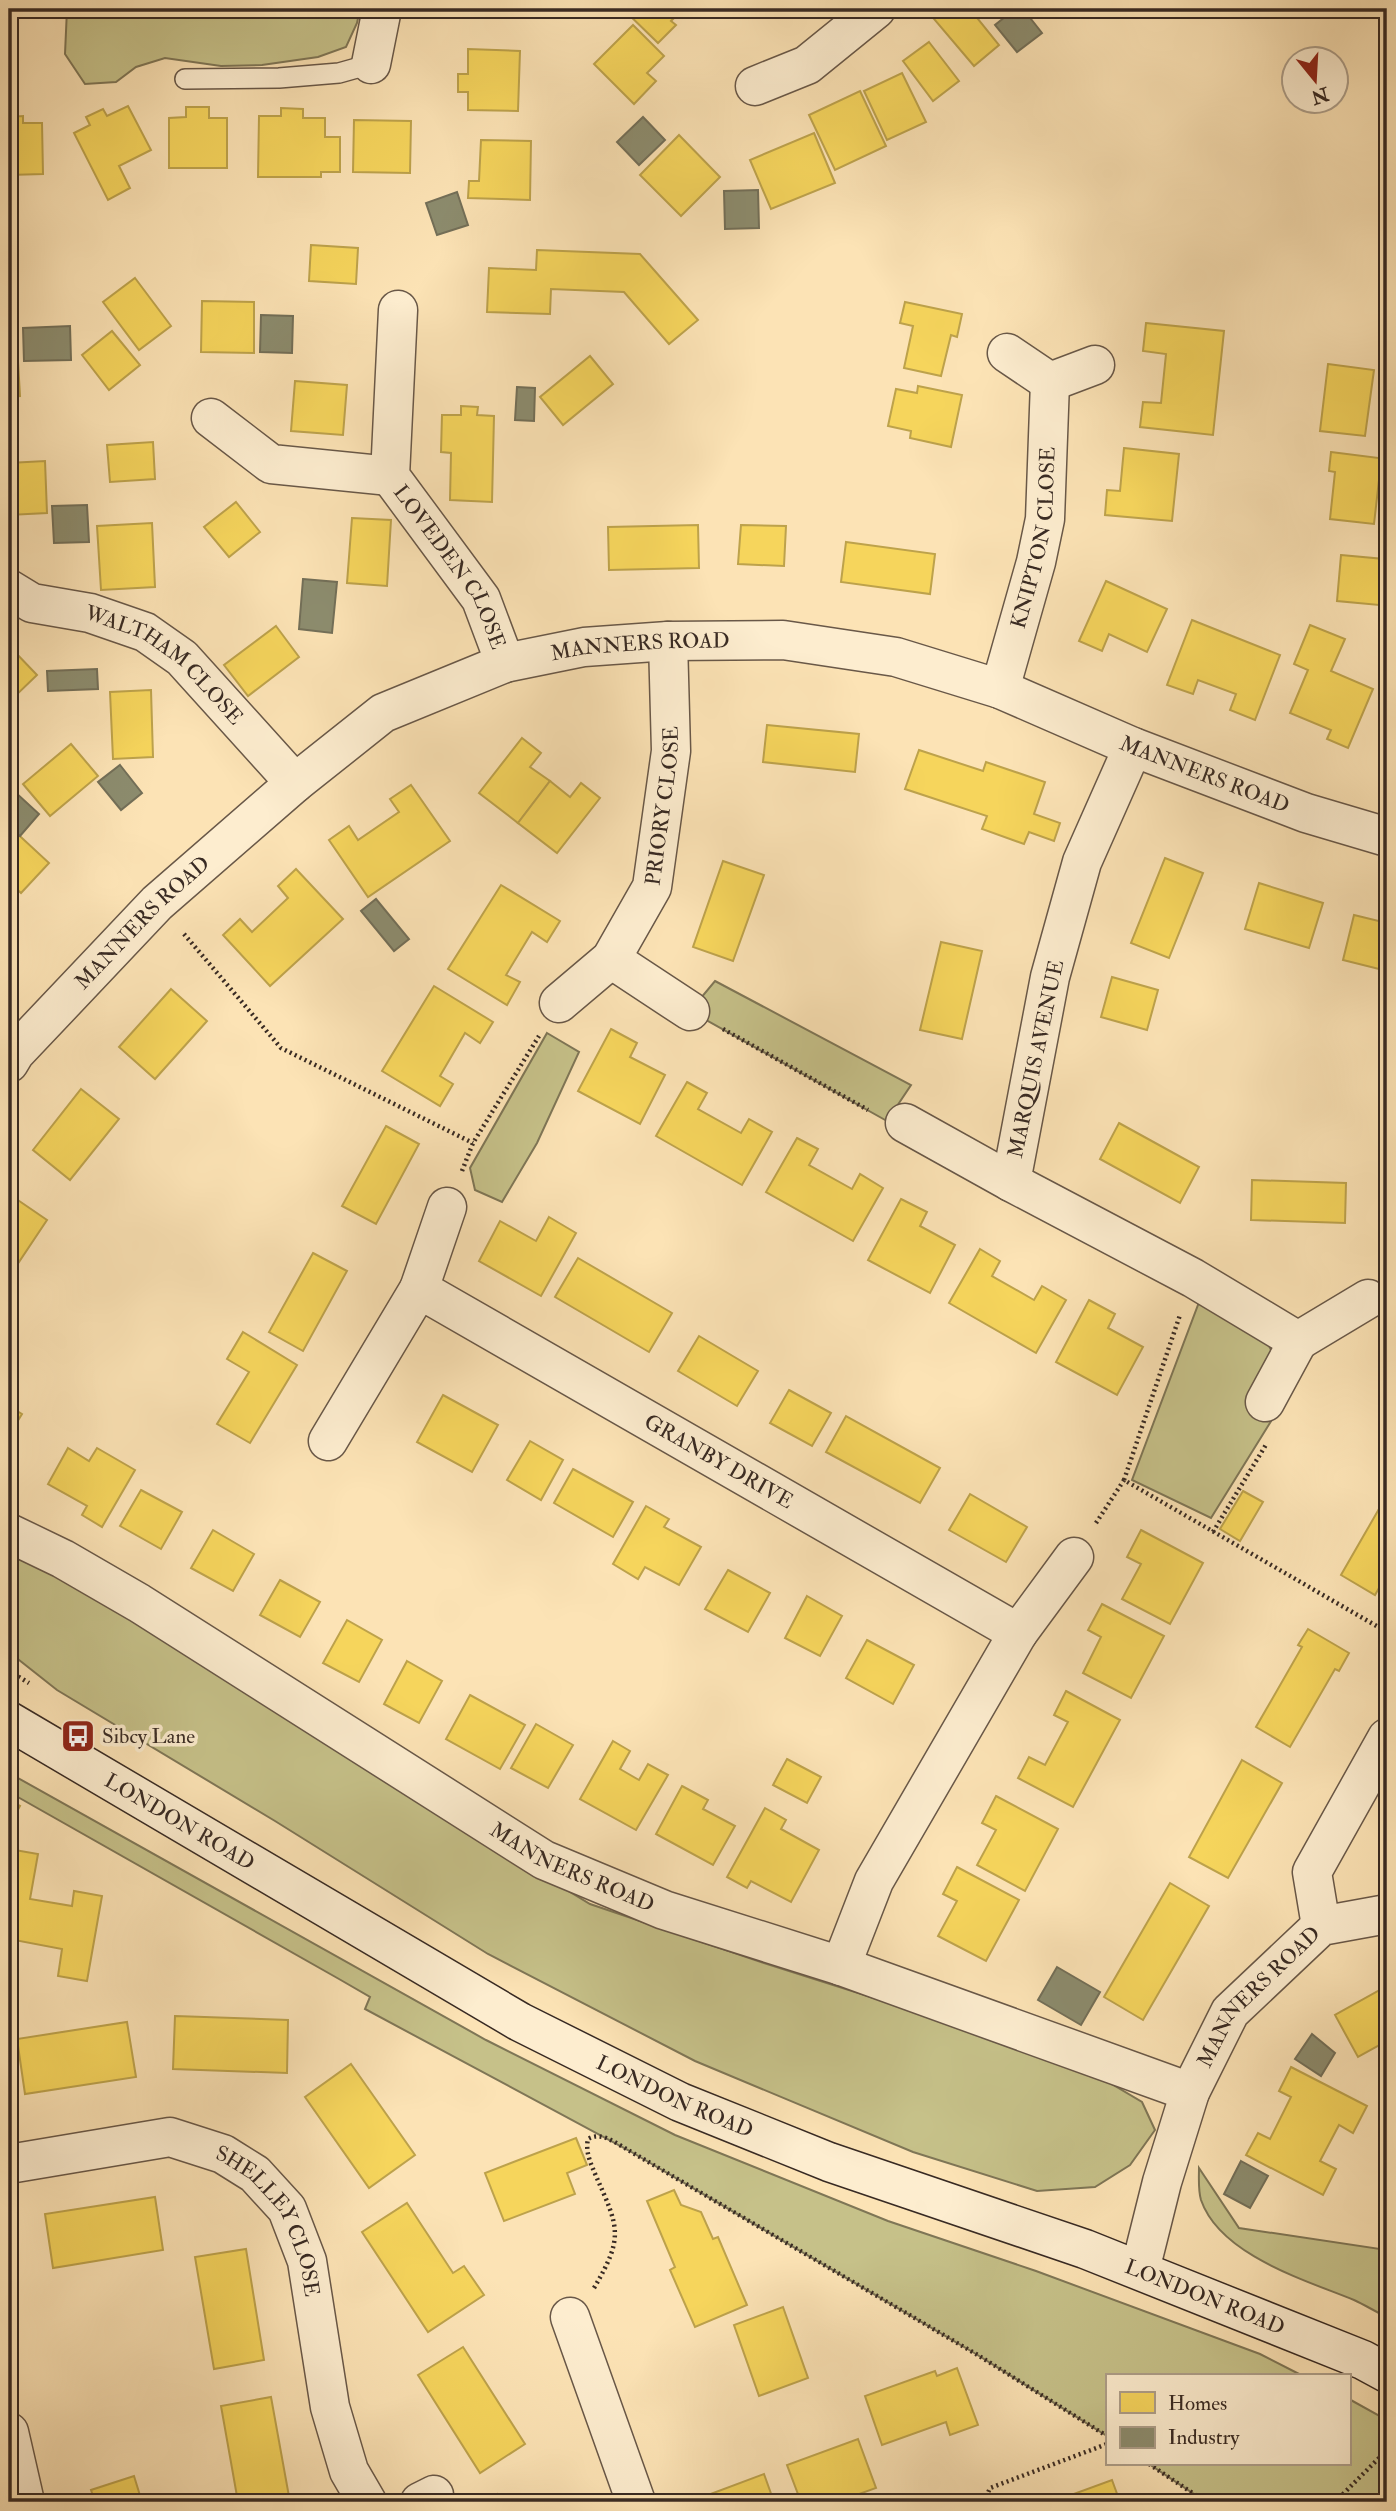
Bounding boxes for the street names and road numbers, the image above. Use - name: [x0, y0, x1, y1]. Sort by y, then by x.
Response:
- street label: KNIPTON CLOSE: [1004, 446, 1061, 631]
- street label: LOVEDEN CLOSE: [388, 479, 512, 653]
- street label: WALTHAM CLOSE: [81, 599, 249, 730]
- street label: MANNERS ROAD: [548, 627, 730, 667]
- street label: PRIORY CLOSE: [639, 726, 685, 887]
- street label: MANNERS ROAD: [1116, 729, 1293, 819]
- street label: MANNERS ROAD: [69, 850, 215, 995]
- street label: MARQUIS AVENUE: [1002, 958, 1070, 1160]
- street label: GRANBY DRIVE: [640, 1408, 798, 1515]
- street label: LONDON ROAD: [100, 1767, 260, 1876]
- street label: MANNERS ROAD: [485, 1816, 658, 1918]
- street label: MANNERS ROAD: [1191, 1920, 1326, 2072]
- street label: LONDON ROAD: [592, 2049, 757, 2144]
- street label: SHELLEY CLOSE: [213, 2139, 326, 2298]
- street label: LONDON ROAD: [1121, 2253, 1289, 2341]

